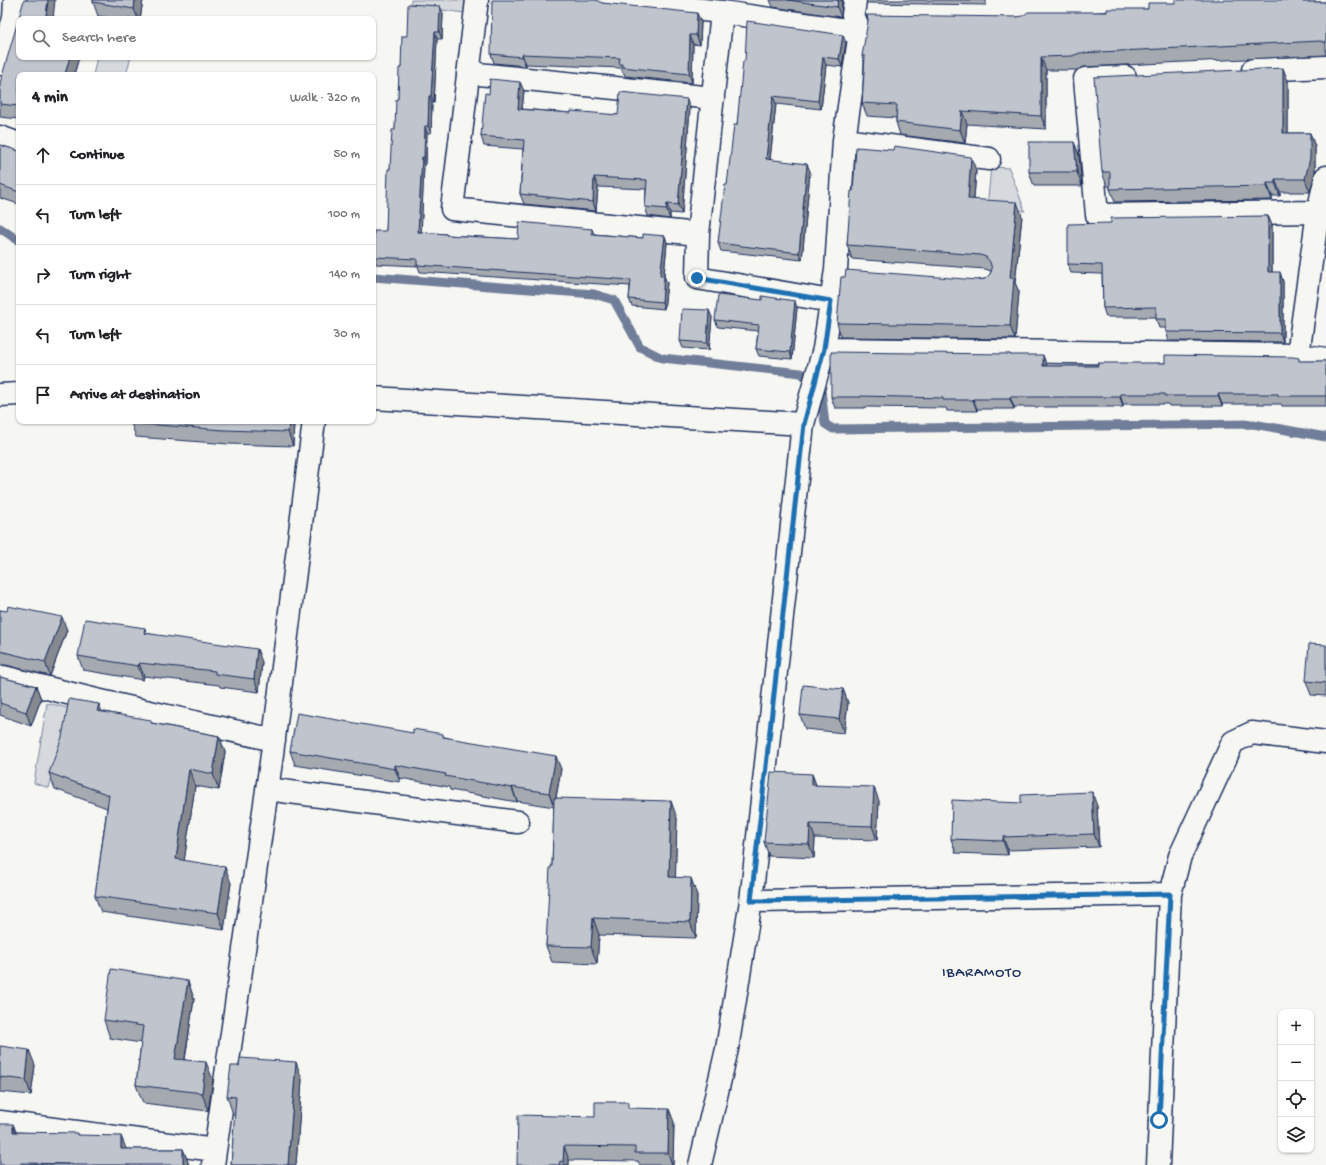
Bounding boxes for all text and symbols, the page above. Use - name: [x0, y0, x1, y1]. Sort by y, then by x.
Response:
- search box: [16, 16, 376, 60]
- icon: search: [30, 27, 52, 49]
- text: Search here: [62, 29, 136, 47]
- text: 4 min: [32, 88, 68, 108]
- text: Walk · 320 m: [290, 91, 360, 106]
- icon: ahead: [32, 144, 54, 166]
- text: Continue: [70, 146, 124, 164]
- text: 50 m: [333, 147, 360, 162]
- icon: left: [32, 204, 54, 226]
- text: Turn left: [70, 206, 121, 224]
- text: 100 m: [328, 207, 360, 222]
- icon: right: [32, 264, 54, 286]
- text: Turn right: [70, 266, 130, 284]
- text: 140 m: [329, 267, 360, 282]
- route end: [688, 269, 706, 287]
- icon: left: [32, 324, 54, 346]
- text: Turn left: [70, 326, 121, 344]
- text: 30 m: [334, 327, 360, 342]
- icon: arrive: [32, 384, 54, 406]
- text: Arrive at destination: [70, 386, 200, 404]
- district label: IBARAMOTO: [942, 964, 1022, 982]
- map controls: [1278, 1009, 1314, 1153]
- button: +: [1278, 1009, 1314, 1045]
- button: −: [1278, 1045, 1314, 1081]
- button: locate: [1278, 1081, 1314, 1117]
- route start: [1150, 1111, 1168, 1129]
- button: layers: [1278, 1117, 1314, 1153]

